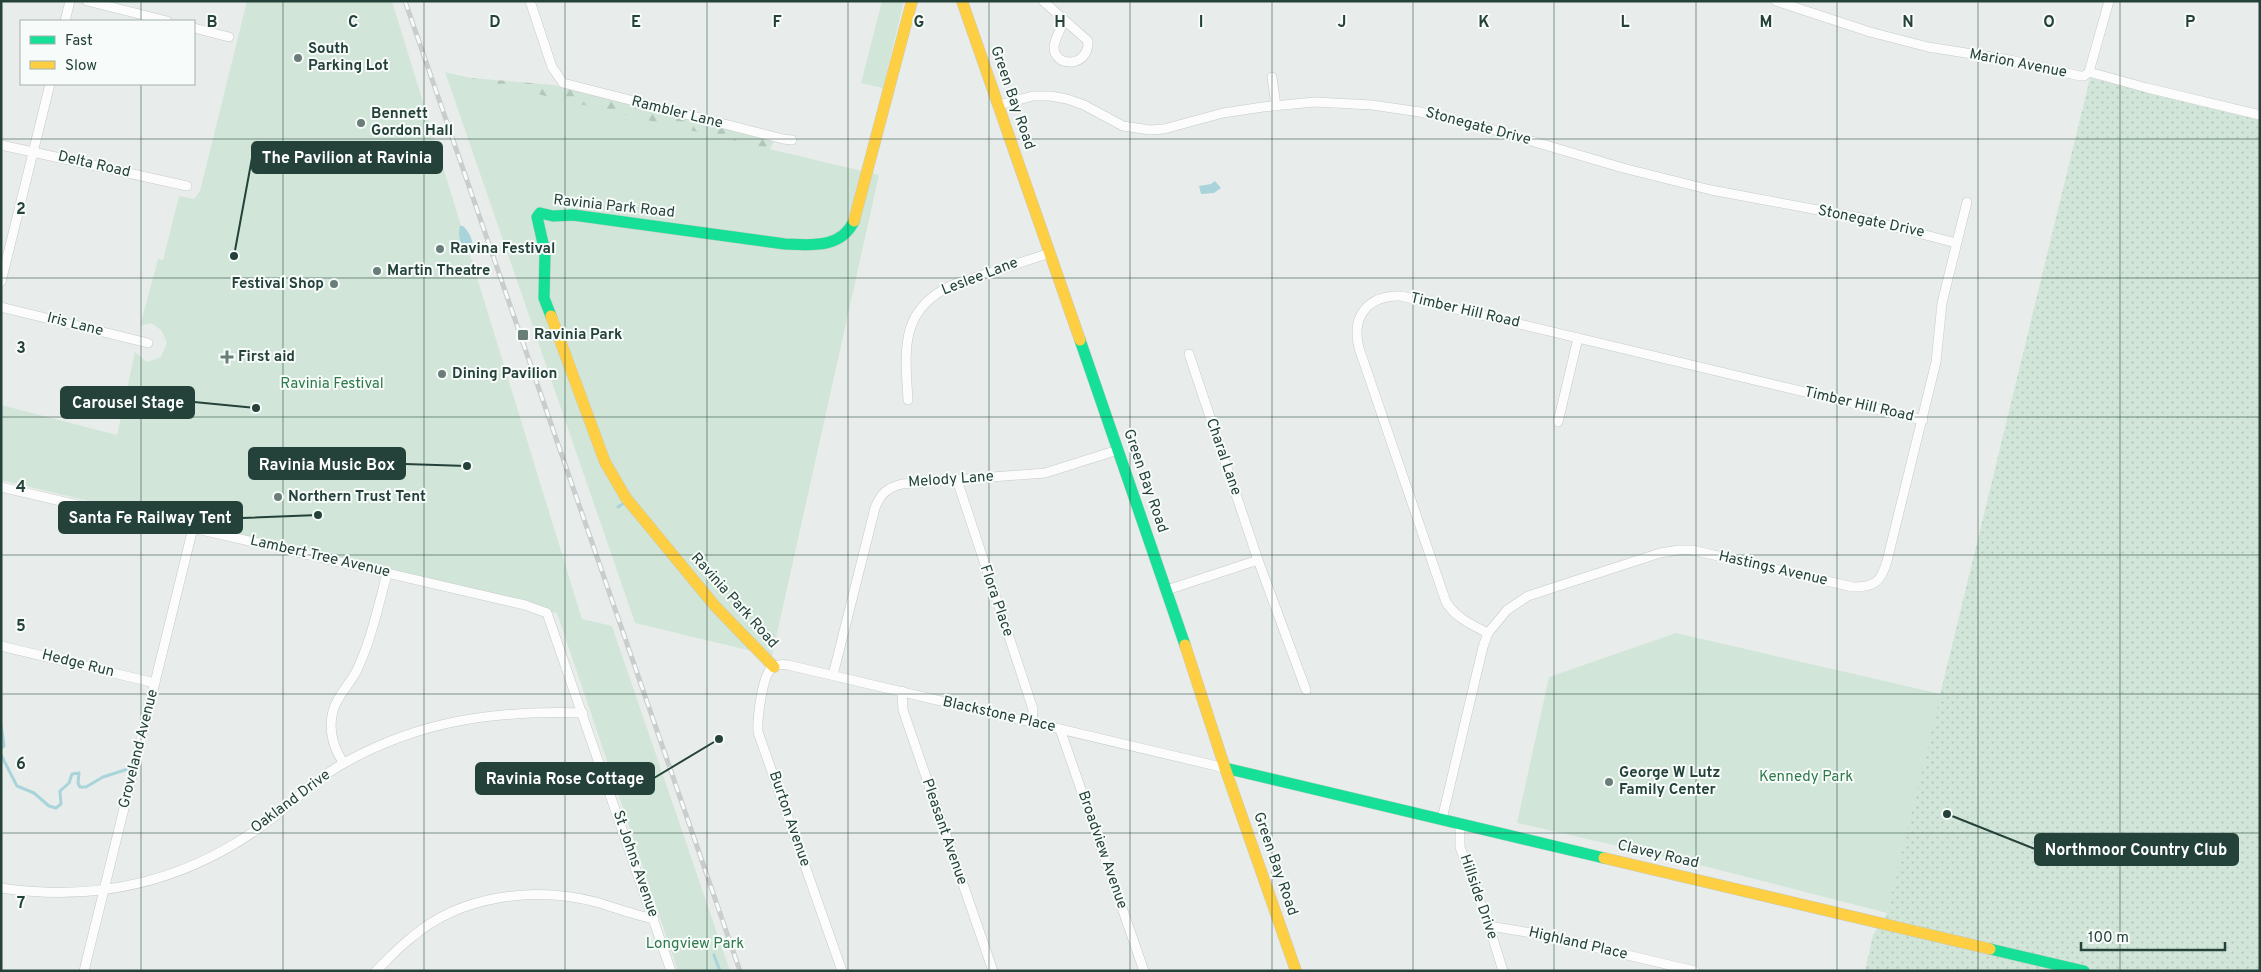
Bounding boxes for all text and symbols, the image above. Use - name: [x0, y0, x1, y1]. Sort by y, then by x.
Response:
- text: B: [206, 13, 218, 33]
- text: C: [348, 13, 358, 33]
- text: D: [489, 13, 501, 33]
- text: E: [631, 13, 641, 33]
- text: F: [772, 13, 782, 33]
- text: G: [914, 13, 924, 33]
- text: H: [1054, 13, 1066, 33]
- text: I: [1199, 13, 1203, 33]
- text: J: [1338, 13, 1346, 33]
- text: K: [1478, 13, 1490, 33]
- text: L: [1620, 13, 1630, 33]
- text: M: [1760, 13, 1772, 33]
- text: N: [1902, 13, 1914, 33]
- text: O: [2043, 13, 2055, 33]
- text: P: [2185, 13, 2195, 33]
- legend: [20, 20, 195, 85]
- text: Fast: [65, 32, 93, 51]
- place label: South Parking Lot: [308, 40, 389, 76]
- street label: Green Bay Road: [985, 44, 1039, 152]
- street label: Marion Avenue: [1968, 45, 2068, 83]
- marker: South Parking Lot: [292, 52, 304, 64]
- text: Slow: [65, 57, 97, 76]
- street label: Rambler Lane: [629, 92, 725, 134]
- street label: Stonegate Drive: [1423, 104, 1533, 150]
- place label: Bennett Gordon Hall: [371, 105, 453, 141]
- marker: Bennett Gordon Hall: [355, 117, 367, 129]
- callout: The Pavilion at Ravinia: [252, 142, 442, 173]
- street label: Delta Road: [56, 147, 132, 183]
- text: The Pavilion at Ravinia: [262, 149, 432, 169]
- street label: Ravinia Park Road: [552, 191, 676, 223]
- text: 2: [16, 200, 26, 220]
- street label: Stonegate Drive: [1816, 201, 1926, 243]
- place label: Ravina Festival: [450, 240, 555, 259]
- marker: Ravina Festival: [434, 243, 446, 255]
- street label: Leslee Lane: [939, 254, 1021, 300]
- place label: Martin Theatre: [387, 262, 490, 281]
- marker: Martin Theatre: [371, 265, 383, 277]
- place label: Festival Shop: [232, 275, 324, 294]
- marker: Festival Shop: [328, 278, 340, 290]
- street label: Timber Hill Road: [1408, 289, 1522, 333]
- street label: Iris Lane: [45, 309, 105, 341]
- place label: Ravinia Park: [534, 326, 622, 345]
- marker: Ravinia Park: [516, 328, 530, 342]
- text: 3: [16, 339, 26, 359]
- place label: First aid: [238, 348, 295, 367]
- marker: First aid: [220, 350, 234, 364]
- place label: Dining Pavilion: [452, 365, 557, 384]
- marker: Dining Pavilion: [436, 368, 448, 380]
- park label: Ravinia Festival: [280, 375, 384, 394]
- street label: Timber Hill Road: [1802, 383, 1916, 427]
- callout: Carousel Stage: [61, 387, 194, 418]
- text: Carousel Stage: [72, 394, 184, 414]
- street label: Charal Lane: [1201, 416, 1245, 498]
- street label: Green Bay Road: [1118, 427, 1172, 535]
- callout: Ravinia Music Box: [249, 448, 405, 479]
- text: Ravinia Music Box: [259, 456, 395, 476]
- street label: Melody Lane: [908, 468, 994, 492]
- text: 4: [16, 478, 26, 498]
- place label: Northern Trust Tent: [288, 488, 426, 507]
- marker: Northern Trust Tent: [272, 491, 284, 503]
- callout: Santa Fe Railway Tent: [59, 502, 242, 533]
- text: Santa Fe Railway Tent: [68, 509, 232, 529]
- street label: Lambert Tree Avenue: [248, 532, 392, 582]
- street label: Hastings Avenue: [1717, 547, 1829, 591]
- street label: Ravinia Park Road: [686, 549, 782, 653]
- street label: Flora Place: [975, 563, 1017, 639]
- text: 5: [16, 617, 26, 637]
- street label: Hedge Run: [40, 646, 116, 682]
- street label: Groveland Avenue: [115, 688, 163, 810]
- street label: Blackstone Place: [941, 693, 1057, 737]
- text: 6: [16, 755, 26, 775]
- callout: Ravinia Rose Cottage: [476, 763, 654, 794]
- place label: George W Lutz Family Center: [1619, 764, 1720, 800]
- street label: Oakland Drive: [247, 766, 335, 838]
- park label: Kennedy Park: [1759, 768, 1853, 787]
- street label: Burton Avenue: [764, 769, 814, 869]
- text: Ravinia Rose Cottage: [486, 770, 644, 790]
- street label: Pleasant Avenue: [917, 776, 971, 888]
- marker: George W Lutz Family Center: [1603, 776, 1615, 788]
- street label: Broadview Avenue: [1073, 788, 1131, 912]
- street label: St Johns Avenue: [608, 808, 662, 920]
- street label: Green Bay Road: [1248, 810, 1302, 918]
- callout: Northmoor Country Club: [2035, 834, 2238, 865]
- street label: Clavey Road: [1615, 836, 1701, 874]
- text: Northmoor Country Club: [2045, 841, 2227, 861]
- street label: Hillside Drive: [1455, 852, 1501, 942]
- text: 7: [17, 894, 25, 914]
- scale bar: [2081, 920, 2225, 952]
- street label: Highland Place: [1527, 923, 1629, 965]
- text: 100 m: [2088, 929, 2129, 948]
- park label: Longview Park: [646, 935, 744, 954]

